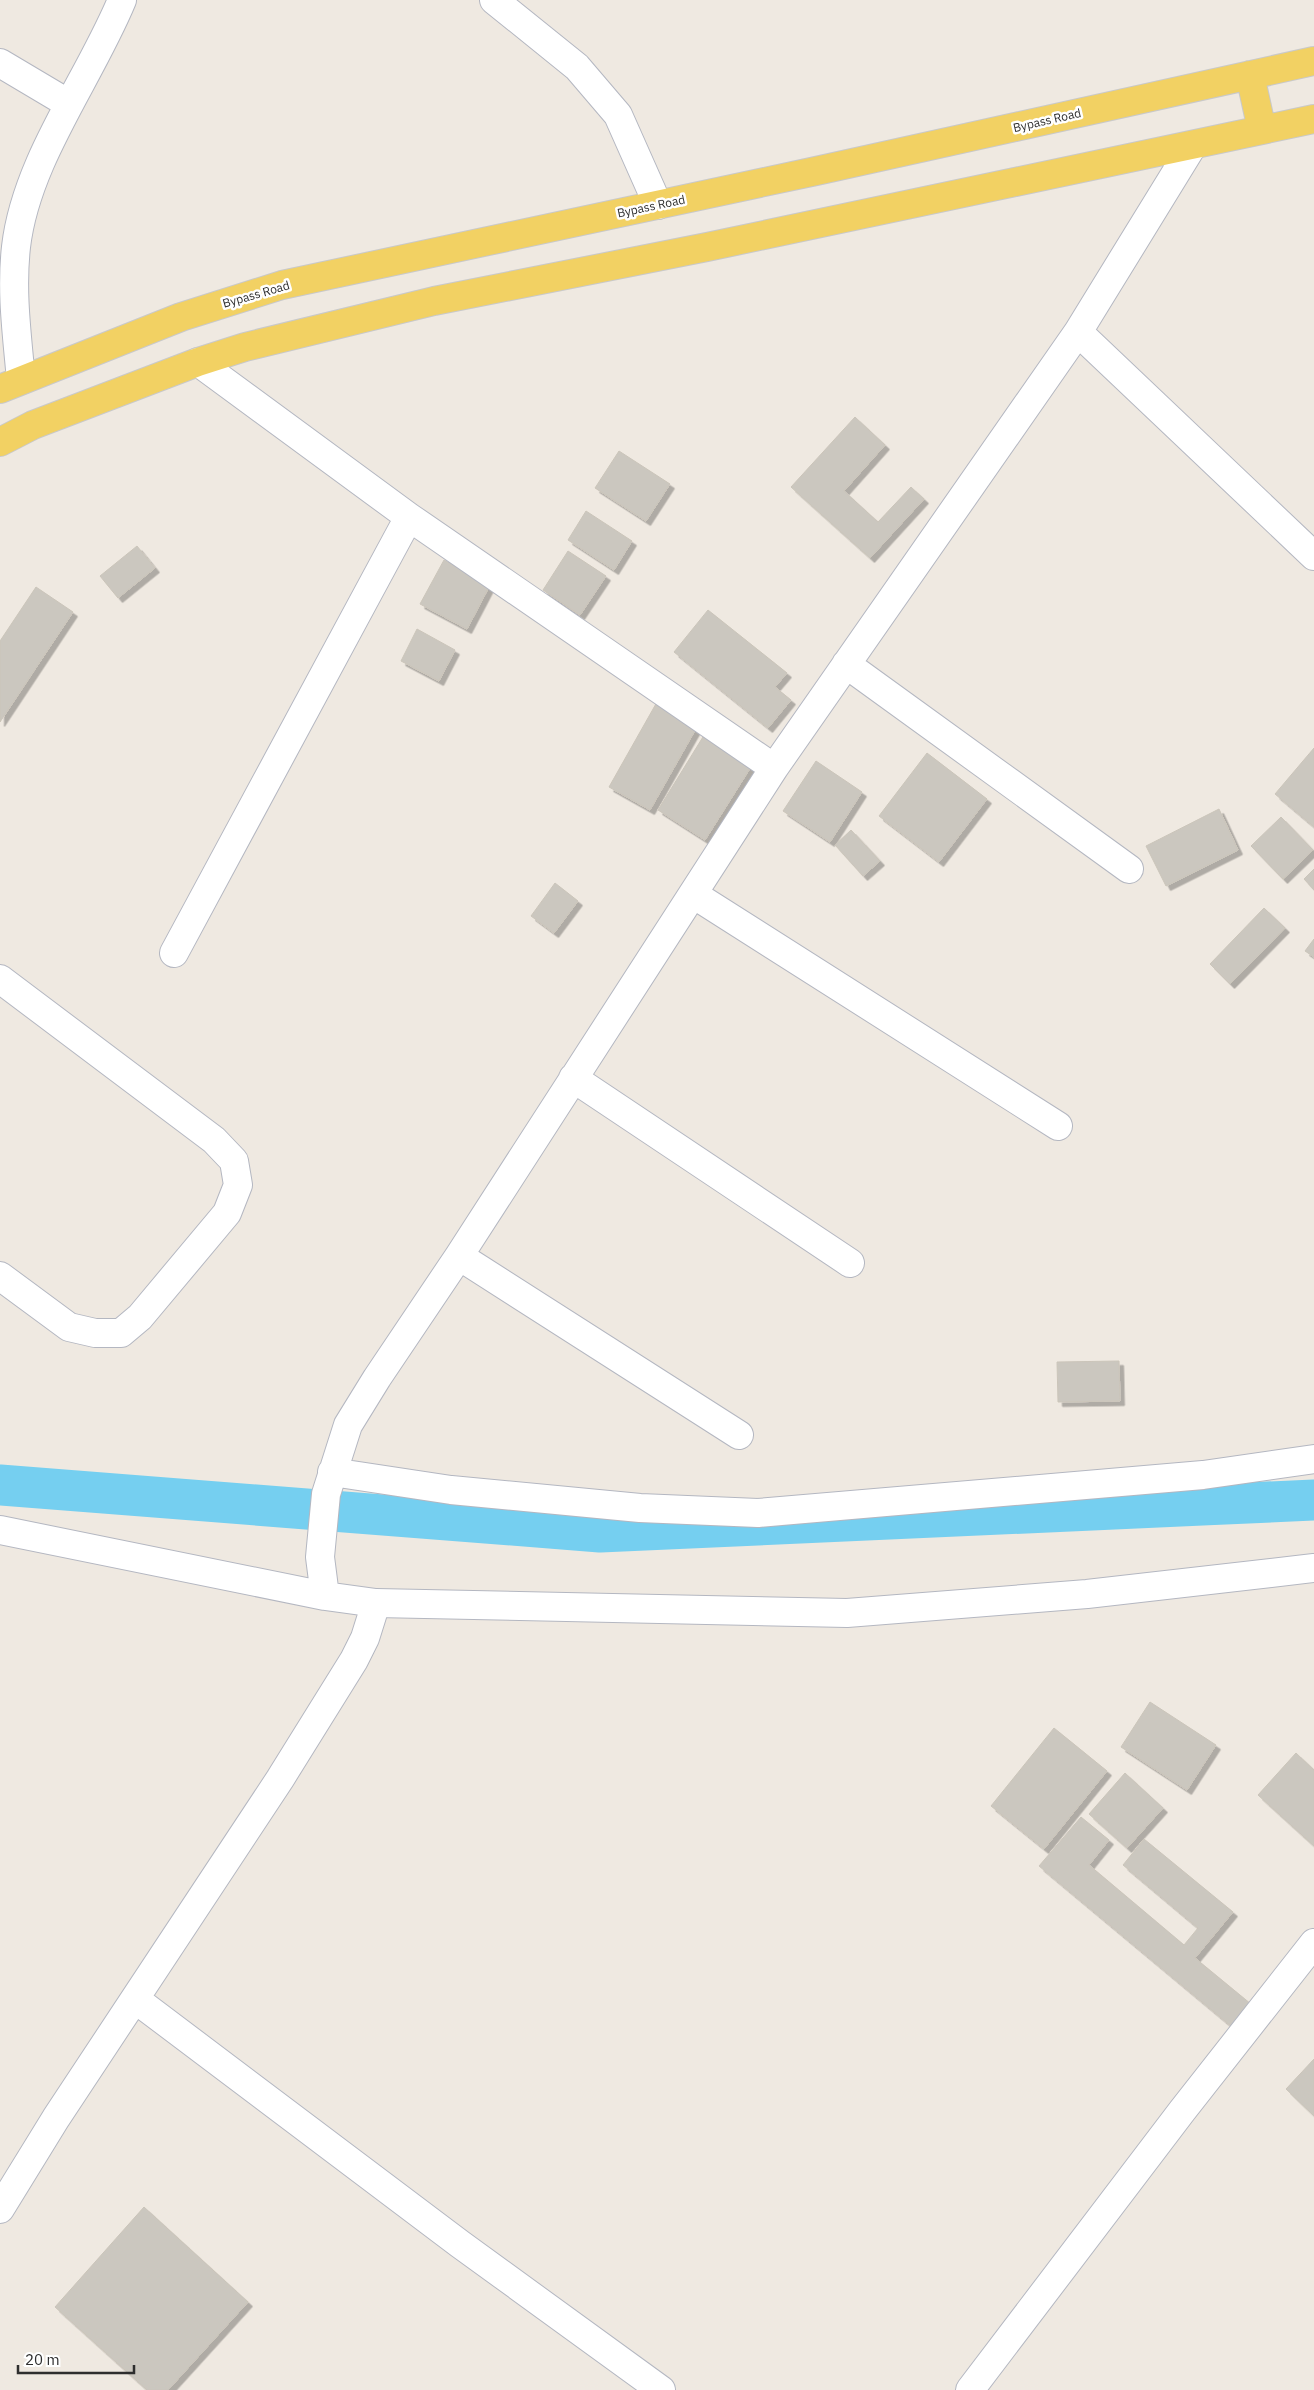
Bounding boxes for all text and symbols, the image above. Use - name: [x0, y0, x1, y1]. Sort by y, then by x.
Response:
- street label: Bypass Road: [1012, 105, 1082, 135]
- street label: Bypass Road: [616, 191, 686, 221]
- street label: Bypass Road: [221, 277, 291, 311]
- scale bar: [18, 2342, 134, 2374]
- text: 20 m: [25, 2350, 60, 2369]

